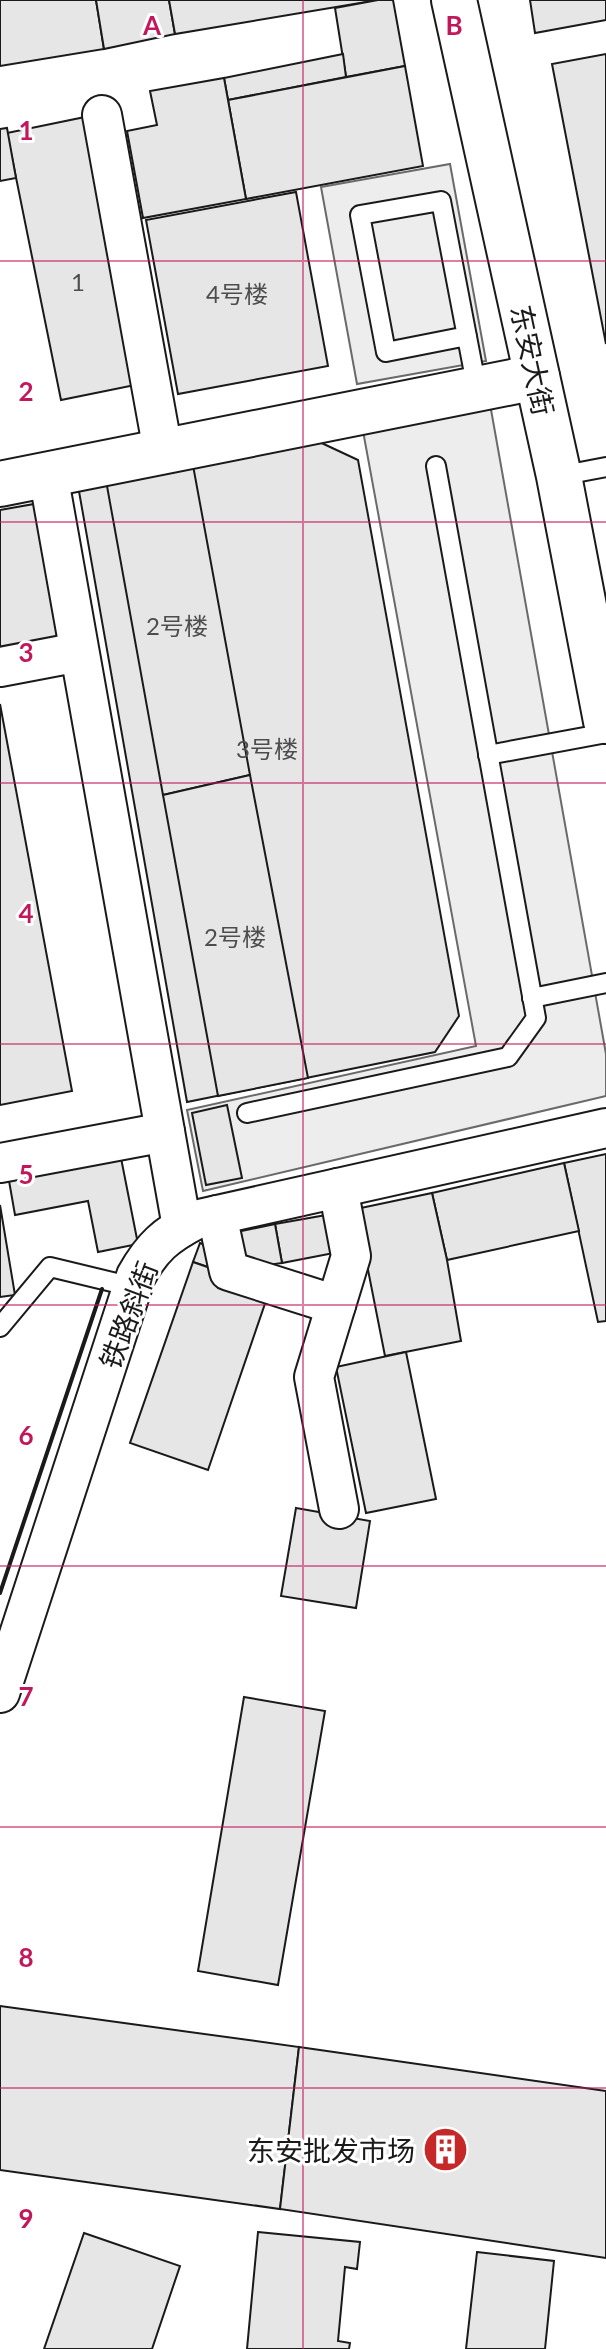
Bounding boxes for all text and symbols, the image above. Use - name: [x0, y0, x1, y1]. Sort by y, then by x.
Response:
- text: A: [142, 9, 162, 41]
- text: B: [445, 9, 463, 41]
- text: 1: [18, 114, 34, 146]
- house number: 1: [71, 267, 85, 296]
- house number: 4号楼: [206, 279, 268, 308]
- street label: 东安大街: [505, 302, 561, 418]
- text: 2: [18, 375, 34, 407]
- house number: 2号楼: [146, 611, 208, 640]
- text: 3: [18, 636, 34, 668]
- house number: 3号楼: [236, 734, 298, 763]
- text: 4: [18, 897, 34, 929]
- house number: 2号楼: [204, 922, 266, 951]
- text: 5: [18, 1158, 34, 1190]
- street label: 铁路斜街: [92, 1257, 164, 1373]
- text: 6: [18, 1419, 34, 1451]
- text: 7: [18, 1680, 34, 1712]
- text: 8: [18, 1941, 34, 1973]
- building icon: 东安批发市场: [422, 2126, 470, 2174]
- place label: 东安批发市场: [247, 2133, 415, 2167]
- text: 9: [18, 2202, 34, 2234]

